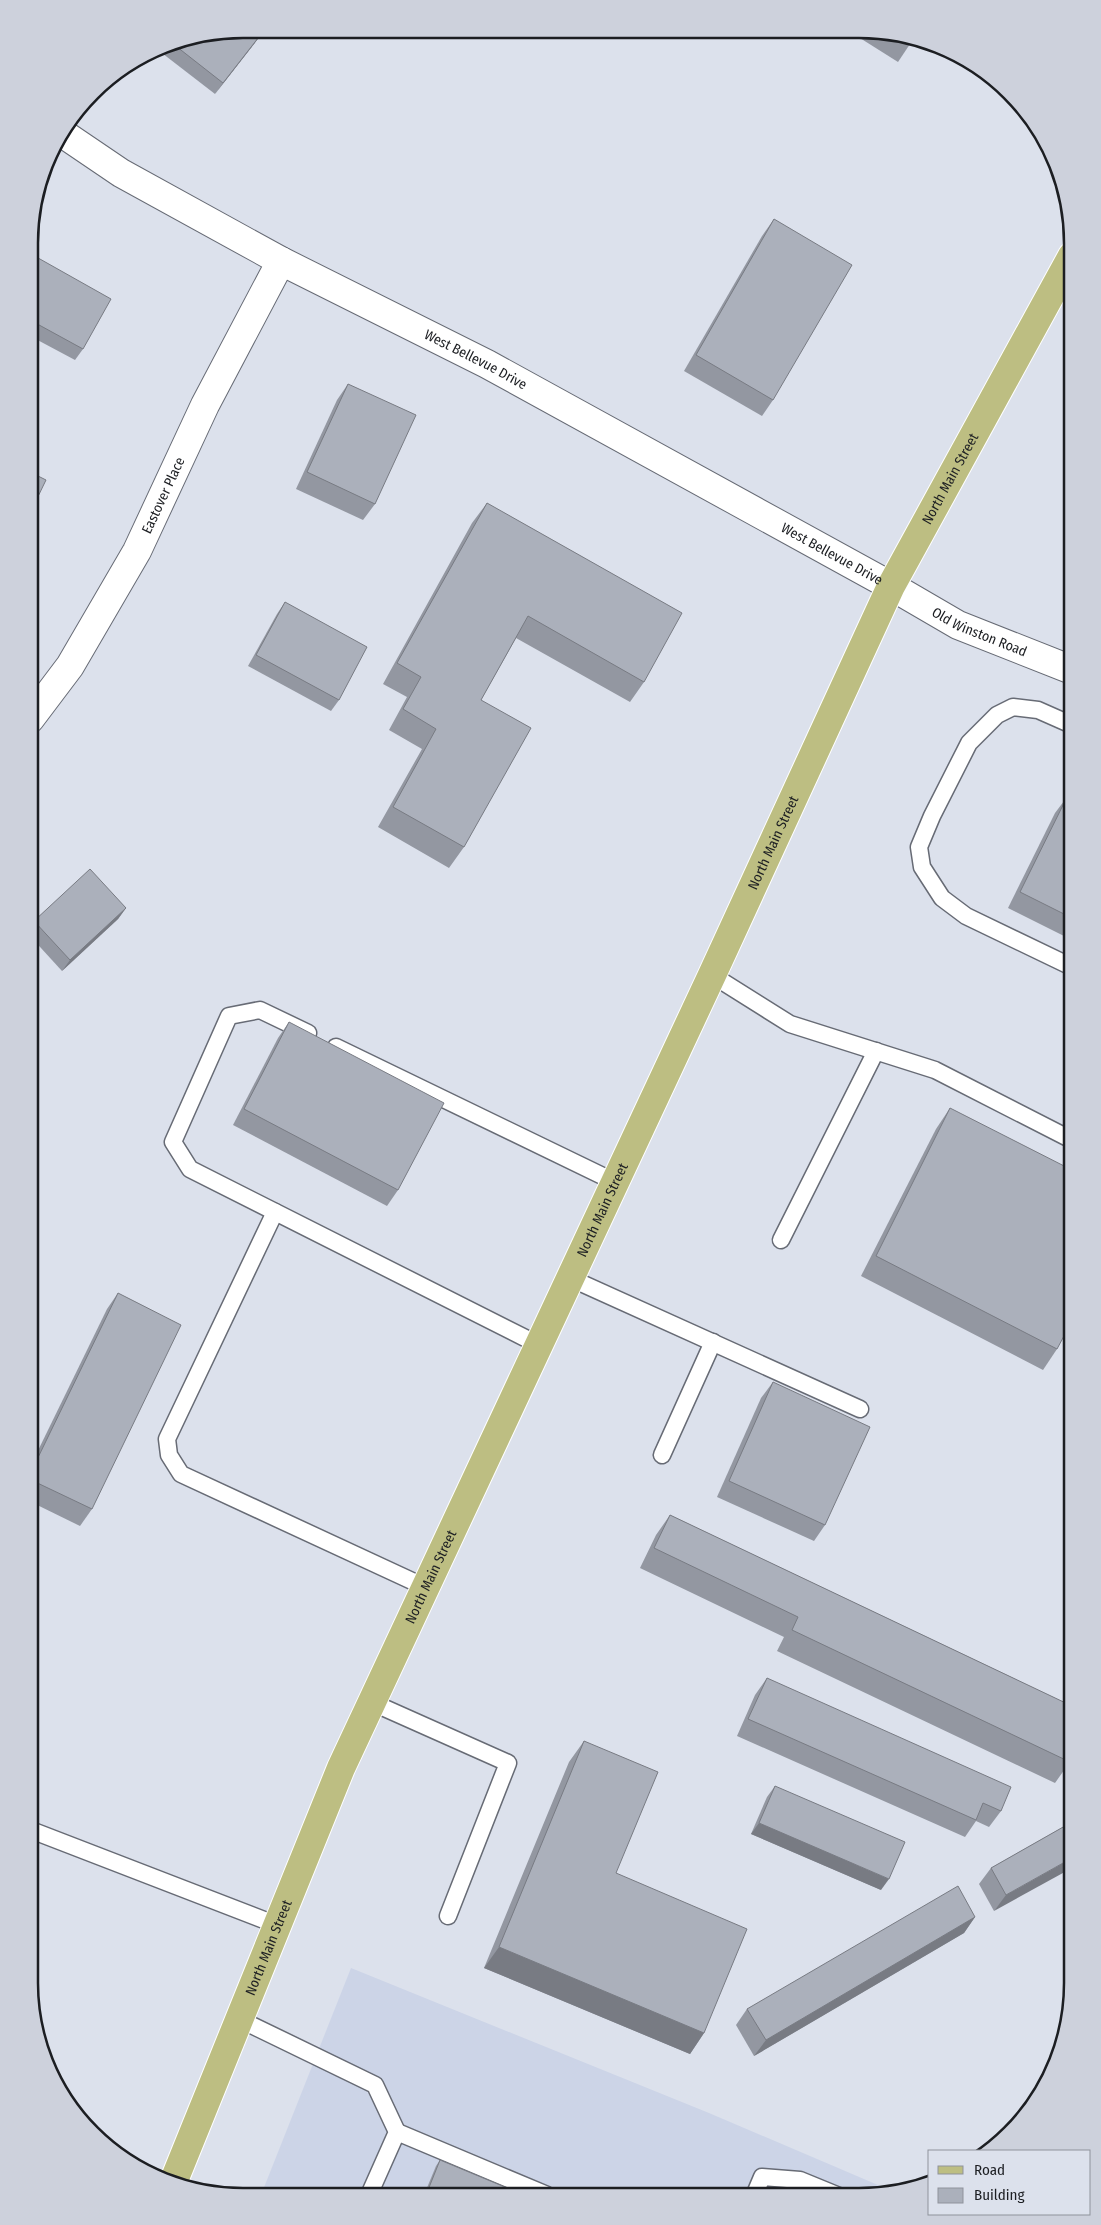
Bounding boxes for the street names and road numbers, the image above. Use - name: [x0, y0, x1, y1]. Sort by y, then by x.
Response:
- street label: West Bellevue Drive: [422, 326, 530, 393]
- street label: North Main Street: [918, 430, 982, 527]
- street label: Eastover Place: [138, 454, 188, 536]
- street label: West Bellevue Drive: [778, 519, 886, 588]
- street label: Old Winston Road: [929, 603, 1030, 660]
- street label: North Main Street: [744, 792, 802, 892]
- street label: North Main Street: [573, 1160, 632, 1259]
- street label: North Main Street: [401, 1527, 460, 1626]
- street label: North Main Street: [241, 1897, 295, 1998]

